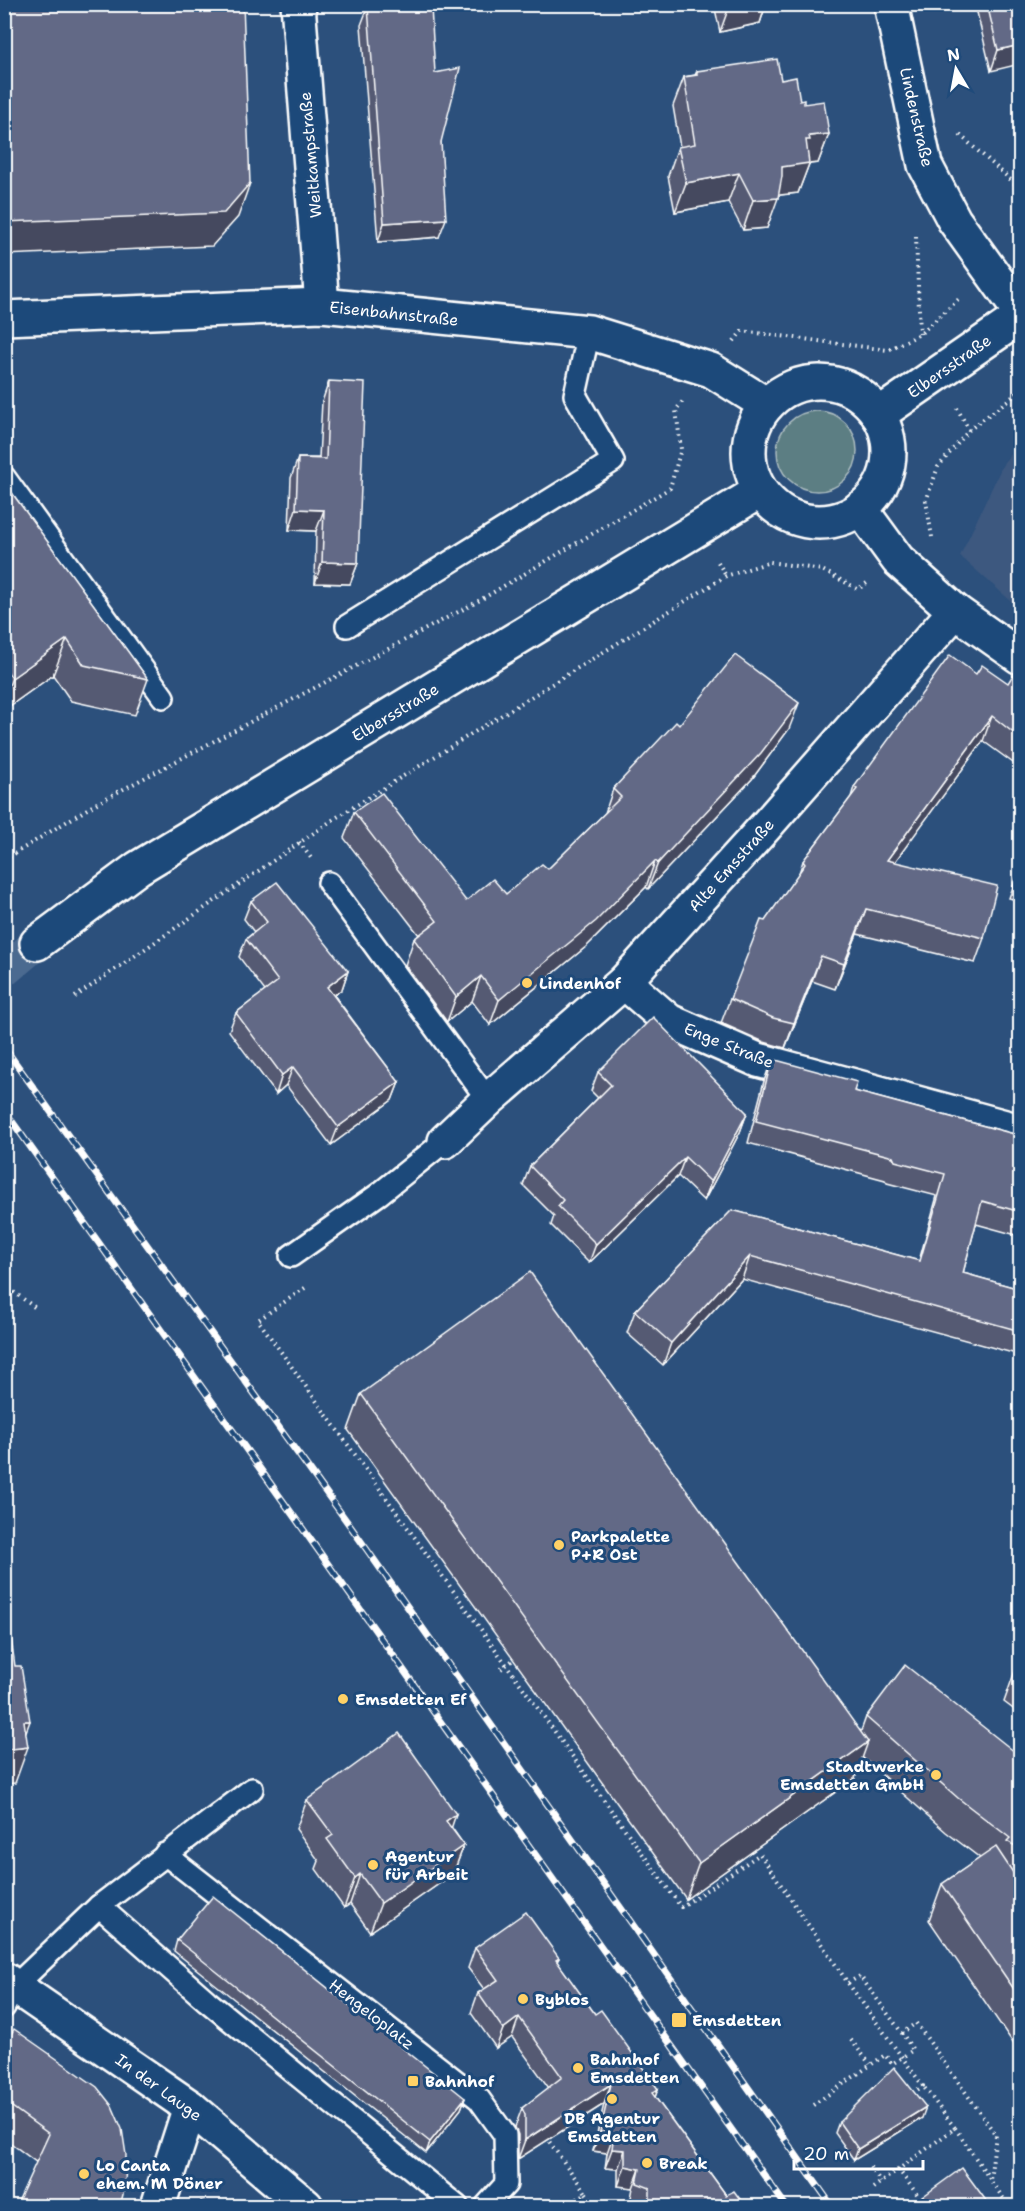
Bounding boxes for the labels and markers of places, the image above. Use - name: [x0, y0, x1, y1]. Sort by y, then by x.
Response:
- place label: Lindenhof: [539, 973, 622, 994]
- marker: Lindenhof: [520, 976, 534, 990]
- place label: Parkpalette P+R Ost: [571, 1526, 671, 1565]
- marker: Parkpalette P+R Ost: [552, 1538, 566, 1552]
- place label: Emsdetten Ef: [355, 1689, 467, 1710]
- marker: Emsdetten Ef: [336, 1692, 350, 1706]
- place label: Stadtwerke Emsdetten GmbH: [780, 1756, 924, 1795]
- marker: Stadtwerke Emsdetten GmbH: [929, 1768, 943, 1782]
- place label: Agentur für Arbeit: [385, 1846, 468, 1885]
- marker: Agentur für Arbeit: [366, 1858, 380, 1872]
- place label: Byblos: [535, 1989, 589, 2010]
- marker: Byblos: [516, 1992, 530, 2006]
- place label: Emsdetten: [692, 2010, 782, 2031]
- marker: Emsdetten: [670, 2011, 688, 2029]
- place label: Bahnhof Emsdetten: [590, 2049, 680, 2088]
- marker: Bahnhof Emsdetten: [571, 2061, 585, 2075]
- place label: Bahnhof: [425, 2071, 495, 2092]
- marker: Bahnhof: [406, 2074, 420, 2088]
- marker: DB Agentur Emsdetten: [605, 2092, 619, 2106]
- place label: DB Agentur Emsdetten: [564, 2108, 660, 2147]
- place label: Break: [659, 2153, 708, 2174]
- place label: Lo Canta ehem. M Döner: [96, 2155, 223, 2194]
- marker: Break: [640, 2156, 654, 2170]
- marker: Lo Canta ehem. M Döner: [77, 2167, 91, 2181]

